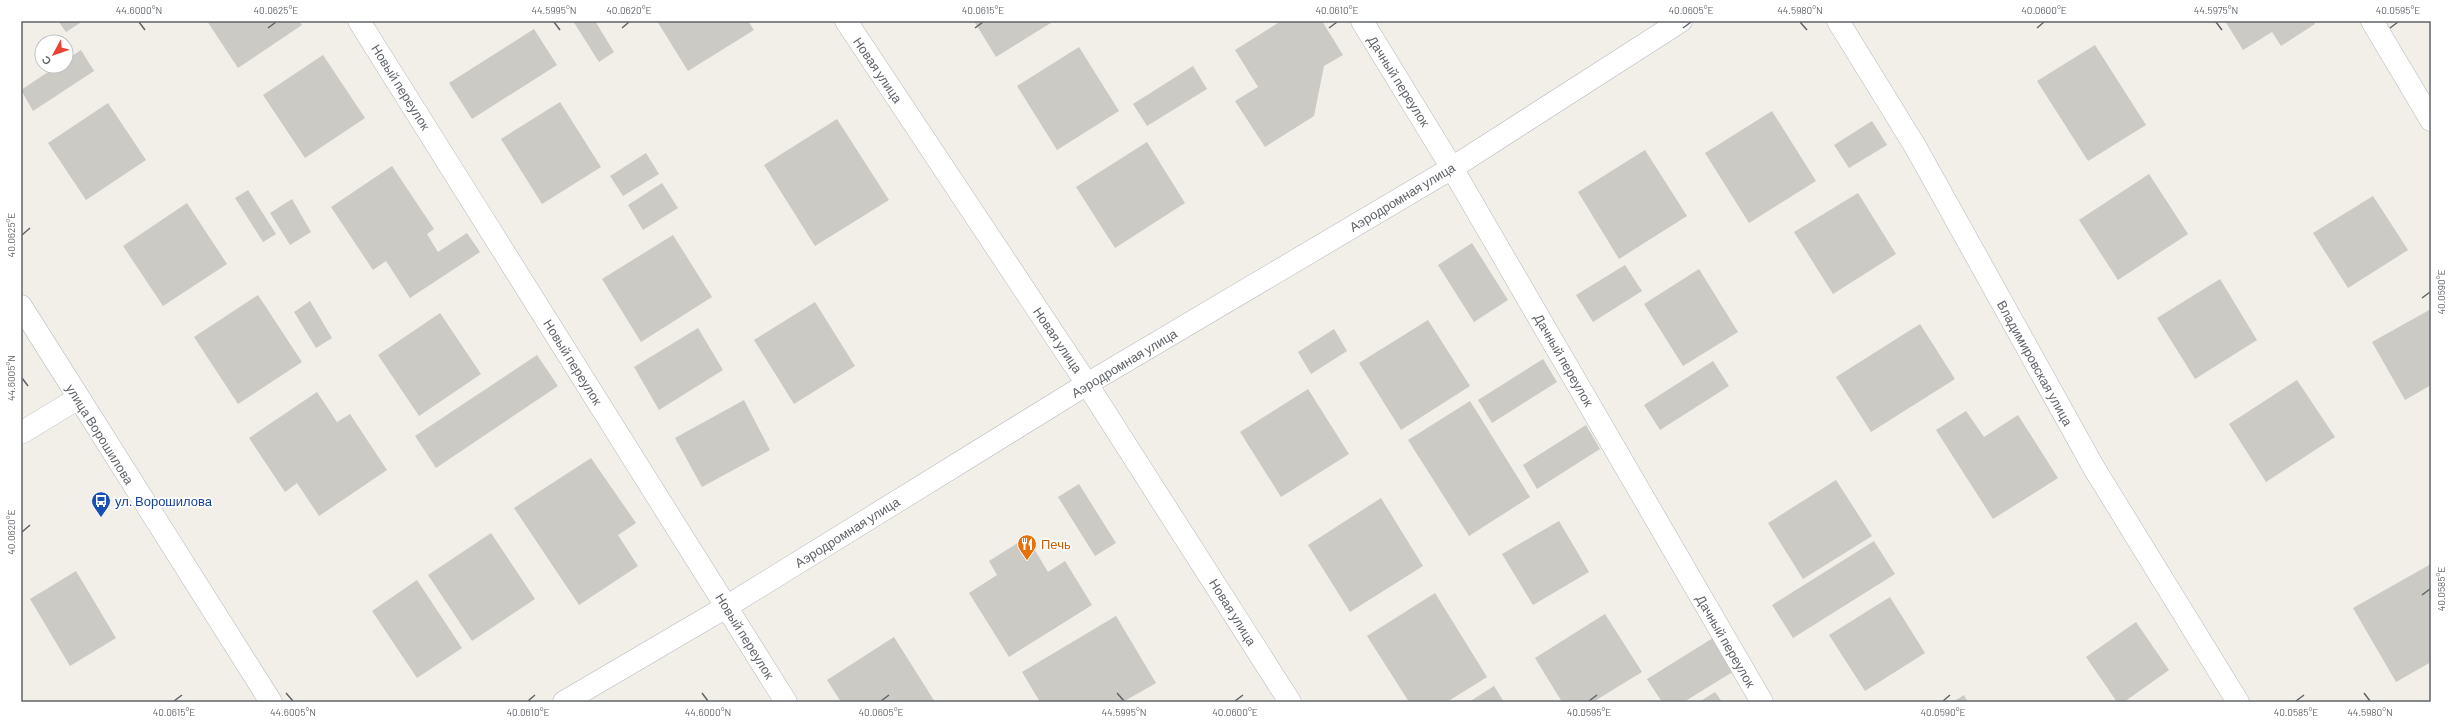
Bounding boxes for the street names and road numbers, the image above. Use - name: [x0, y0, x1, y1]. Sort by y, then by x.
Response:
- street label: Дачный переулок: [1365, 33, 1434, 130]
- street label: Новая улица: [850, 34, 906, 107]
- street label: Новый переулок: [368, 41, 434, 133]
- street label: Аэродромная улица: [1346, 159, 1458, 235]
- street label: Владимировская улица: [1994, 298, 2077, 429]
- street label: Новая улица: [1030, 304, 1086, 377]
- street label: Дачный переулок: [1531, 311, 1597, 409]
- street label: Новый переулок: [540, 316, 606, 408]
- street label: Аэродромная улица: [1068, 325, 1180, 401]
- street label: улица Ворошилова: [63, 381, 138, 488]
- street label: Аэродромная улица: [792, 493, 903, 571]
- street label: Новая улица: [1206, 576, 1260, 649]
- street label: Новый переулок: [712, 590, 778, 682]
- street label: Дачный переулок: [1693, 592, 1759, 690]

